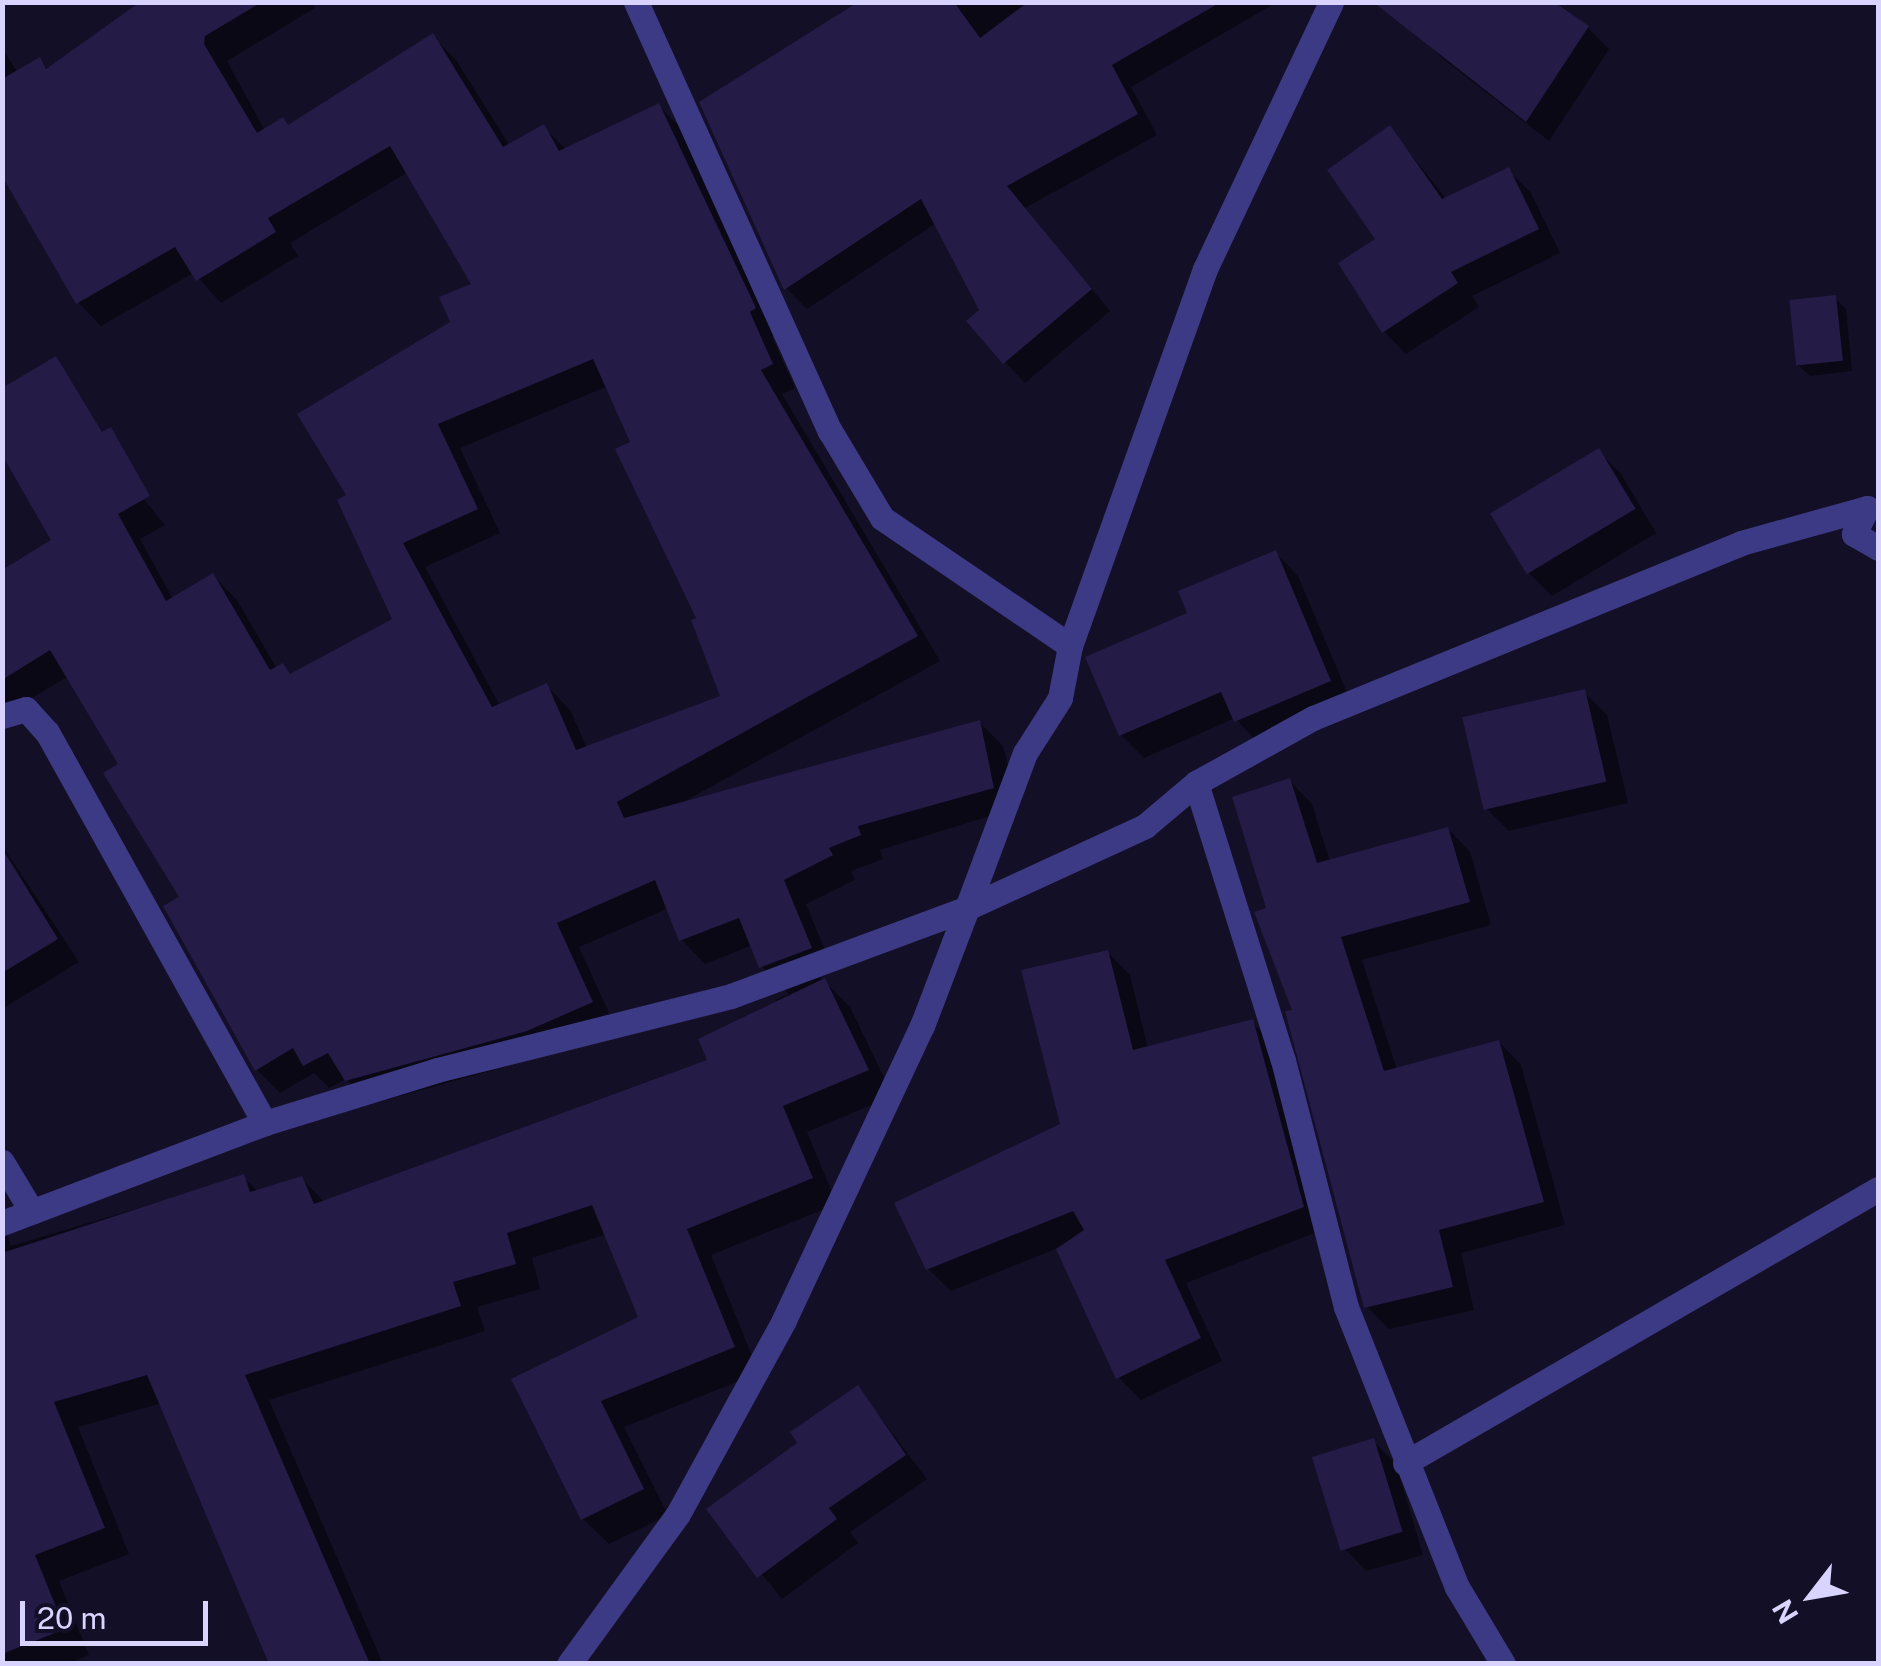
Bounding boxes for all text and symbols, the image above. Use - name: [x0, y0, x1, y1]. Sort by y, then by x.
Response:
- north arrow: [1761, 1546, 1861, 1646]
- scale bar: [25, 1581, 212, 1643]
- text: N: [1765, 1594, 1805, 1630]
- text: 20 m: [37, 1600, 106, 1636]

